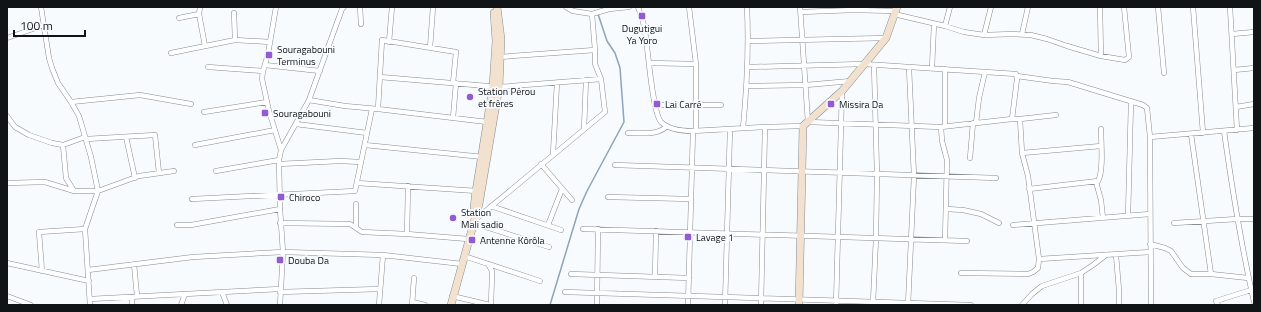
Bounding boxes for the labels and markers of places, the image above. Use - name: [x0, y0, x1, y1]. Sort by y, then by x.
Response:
- marker: Dugutigui Ya Yoro: [637, 11, 647, 21]
- place label: Dugutigui Ya Yoro: [622, 21, 662, 48]
- place label: Souragabouni Terminus: [277, 42, 335, 69]
- marker: Souragabouni Terminus: [264, 50, 274, 60]
- place label: Station Pérou et frères: [478, 84, 535, 111]
- marker: Station Pérou et frères: [465, 92, 475, 102]
- place label: Lai Carré: [665, 97, 702, 112]
- place label: Missira Da: [839, 97, 883, 112]
- marker: Lai Carré: [652, 99, 662, 109]
- marker: Missira Da: [826, 99, 836, 109]
- place label: Souragabouni: [273, 106, 331, 121]
- marker: Souragabouni: [260, 108, 270, 118]
- place label: Chiroco: [289, 190, 320, 205]
- marker: Chiroco: [276, 192, 286, 202]
- place label: Station Mali sadio: [461, 205, 504, 232]
- marker: Station Mali sadio: [448, 213, 458, 223]
- place label: Lavage 1: [696, 230, 733, 245]
- marker: Lavage 1: [683, 232, 693, 242]
- place label: Antenne Kôrôla: [480, 233, 545, 248]
- marker: Antenne Kôrôla: [467, 235, 477, 245]
- place label: Douba Da: [288, 253, 329, 268]
- marker: Douba Da: [275, 255, 285, 265]

